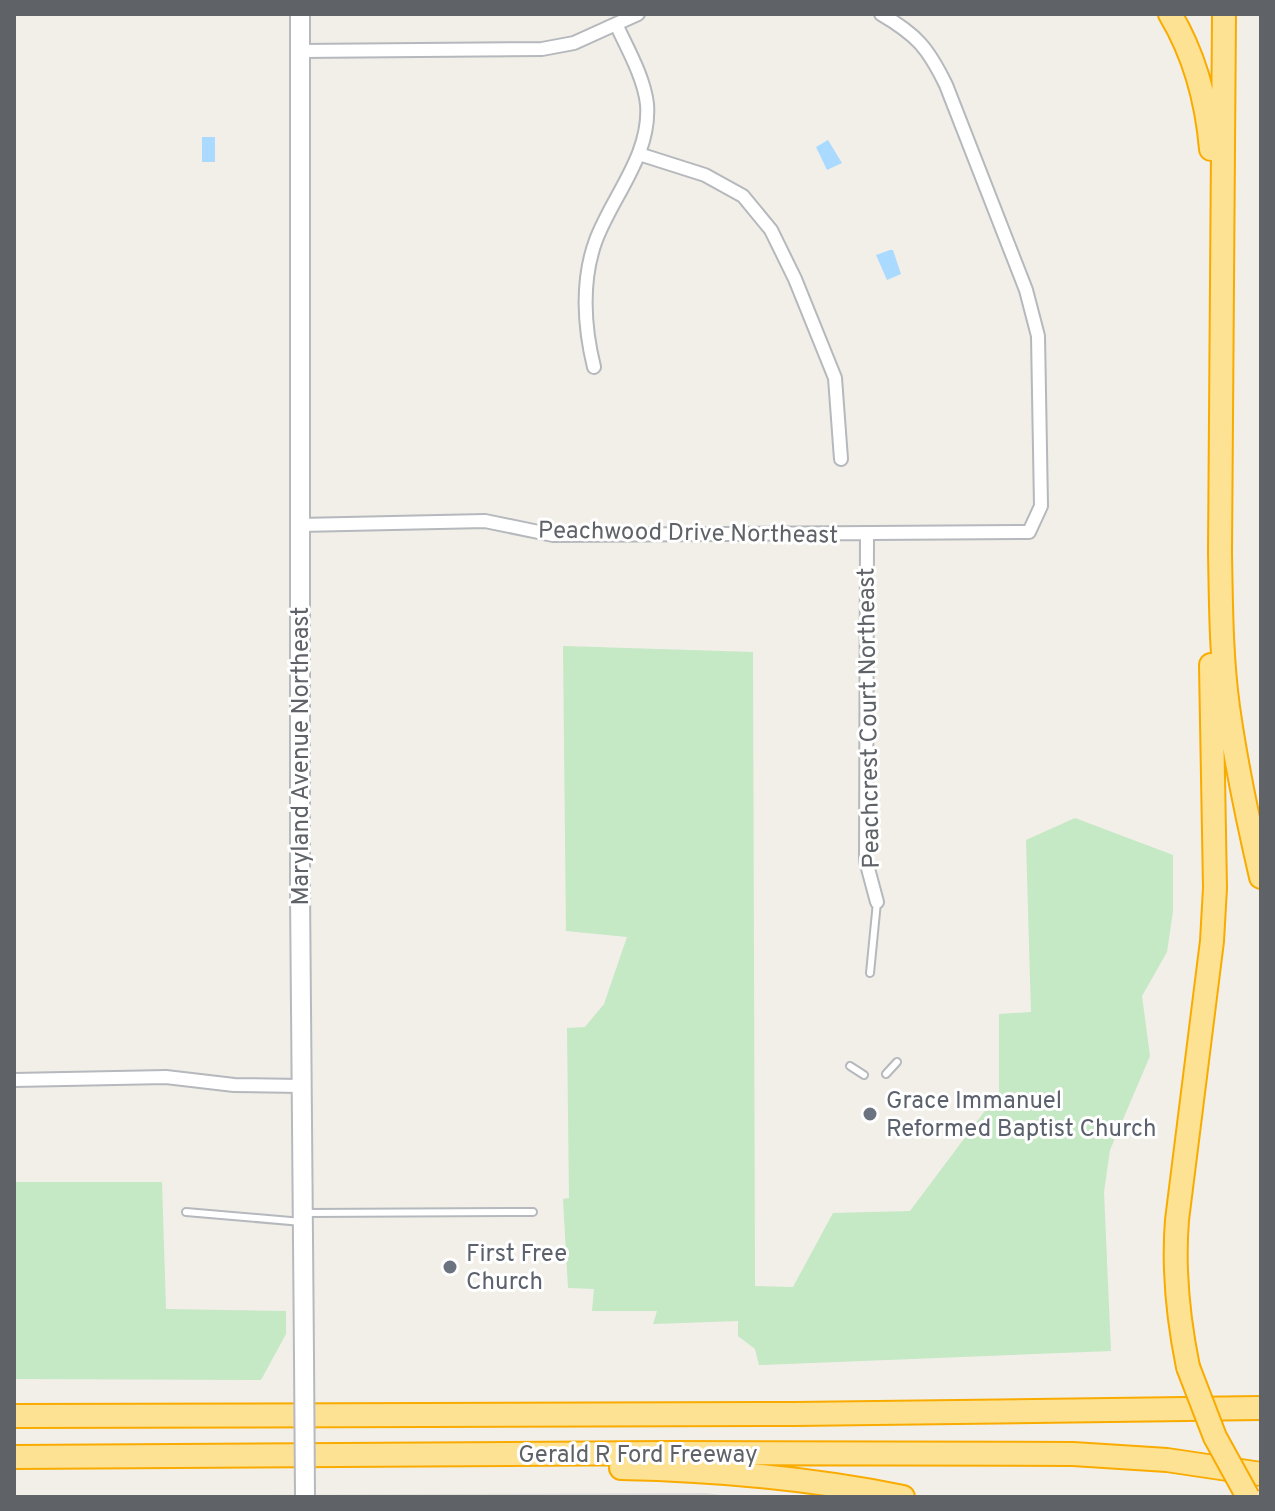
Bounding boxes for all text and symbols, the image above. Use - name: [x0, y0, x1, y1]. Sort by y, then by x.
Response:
- street label: Peachwood Drive Northeast: [538, 516, 838, 552]
- street label: Peachcrest Court Northeast: [852, 567, 888, 869]
- street label: Maryland Avenue Northeast: [287, 607, 317, 905]
- place label: Grace Immanuel Reformed Baptist Church: [886, 1087, 1156, 1145]
- marker: Grace Immanuel Reformed Baptist Church: [861, 1105, 879, 1123]
- place label: First Free Church: [466, 1240, 567, 1298]
- marker: First Free Church: [441, 1258, 459, 1276]
- street label: Gerald R Ford Freeway: [518, 1441, 758, 1471]

